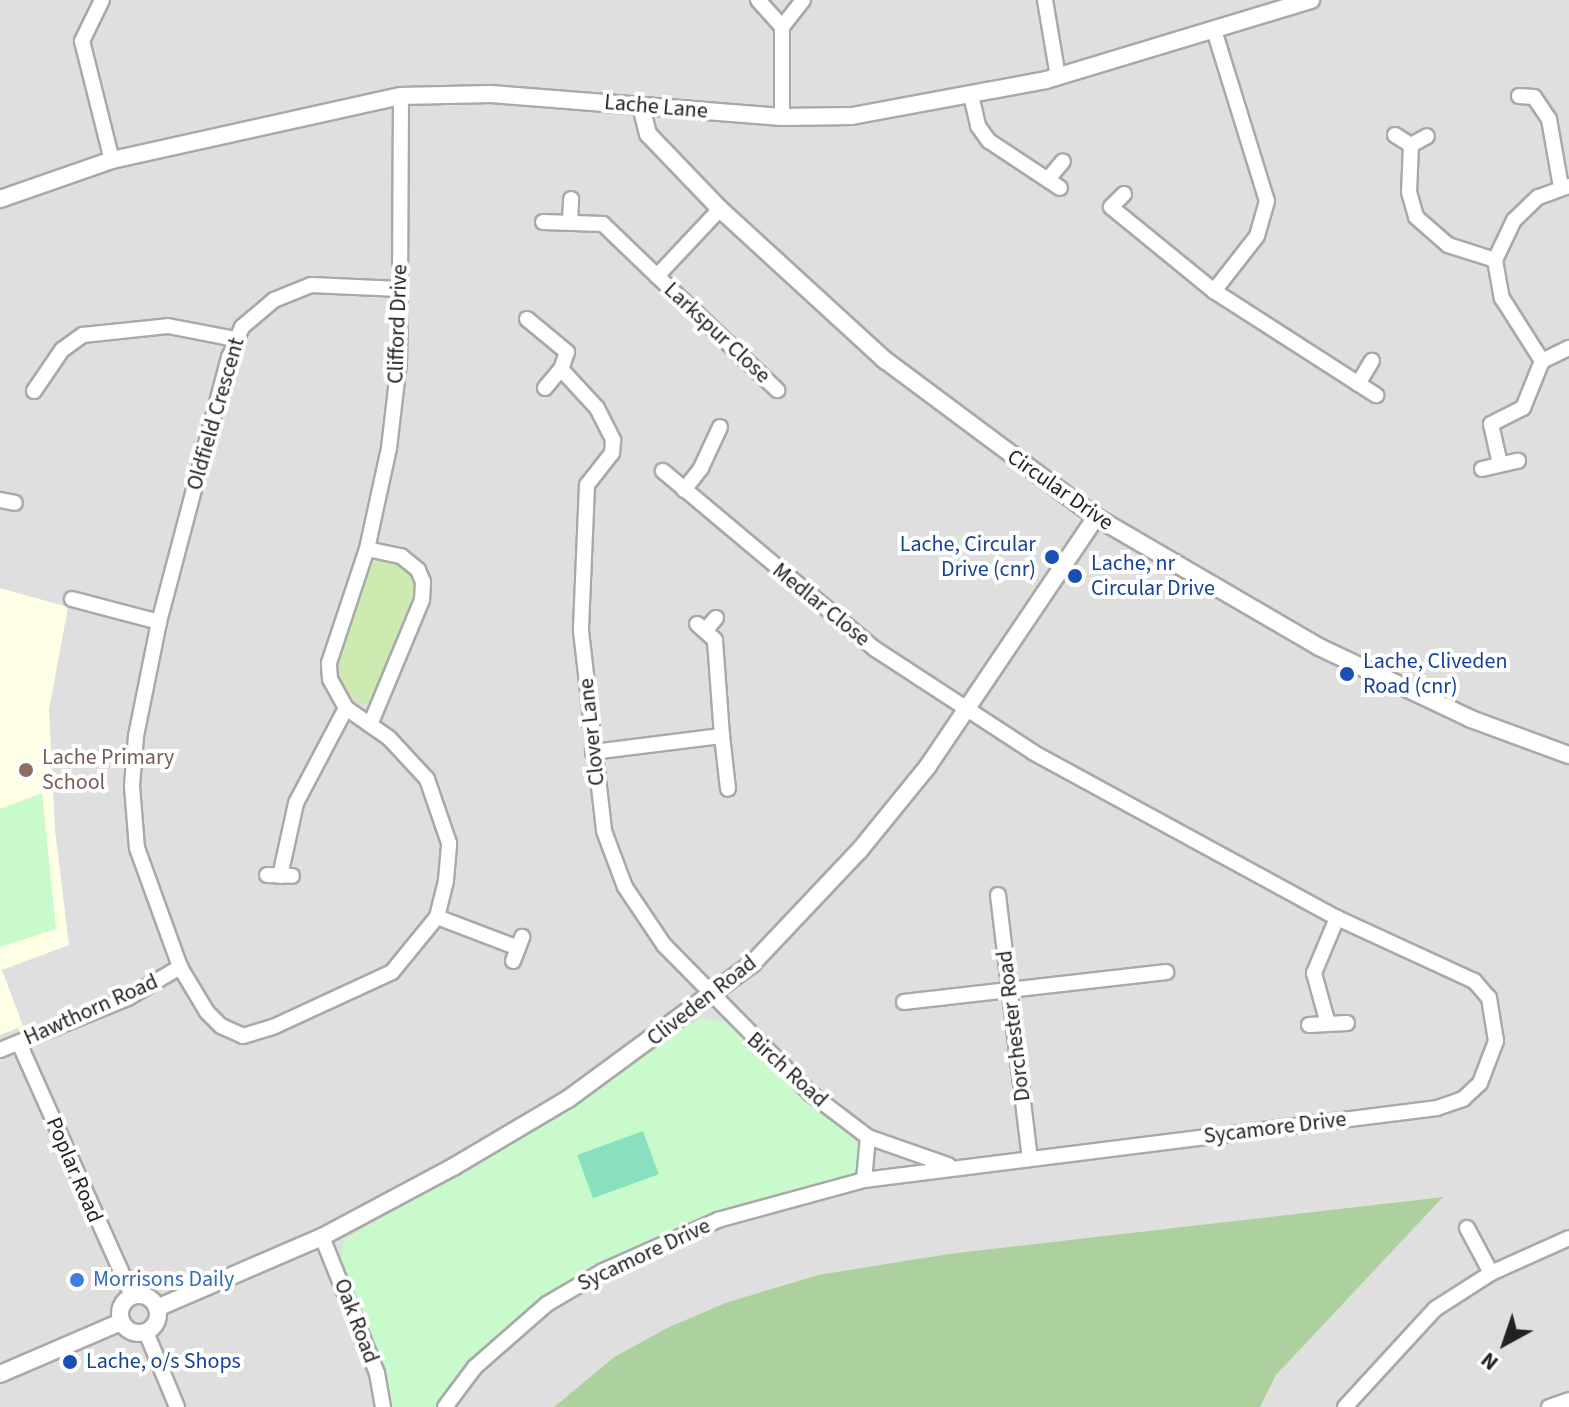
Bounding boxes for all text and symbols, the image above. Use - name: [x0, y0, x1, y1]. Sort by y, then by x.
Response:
- street label: Lache Lane: [603, 89, 709, 125]
- street label: Clifford Drive: [383, 264, 413, 384]
- street label: Larkspur Close: [658, 277, 776, 389]
- street label: Oldfield Crescent: [182, 335, 250, 493]
- street label: Circular Drive: [1002, 444, 1118, 536]
- place label: Lache, Circular Drive (cnr): [900, 531, 1036, 582]
- marker: Lache, Circular Drive (cnr): [1043, 548, 1061, 566]
- place label: Lache, nr Circular Drive: [1091, 550, 1215, 602]
- street label: Medlar Close: [767, 558, 875, 652]
- marker: Lache, nr Circular Drive: [1066, 567, 1084, 585]
- place label: Lache, Cliveden Road (cnr): [1363, 648, 1507, 700]
- marker: Lache, Cliveden Road (cnr): [1338, 665, 1356, 683]
- street label: Clover Lane: [573, 677, 611, 787]
- place label: Lache Primary School: [42, 744, 174, 796]
- marker: Lache Primary School: [17, 761, 35, 779]
- street label: Dorchester Road: [992, 949, 1036, 1103]
- street label: Cliveden Road: [642, 950, 762, 1052]
- street label: Hawthorn Road: [20, 969, 162, 1051]
- street label: Birch Road: [741, 1027, 833, 1113]
- street label: Sycamore Drive: [1202, 1106, 1348, 1150]
- street label: Poplar Road: [40, 1113, 108, 1227]
- street label: Sycamore Drive: [573, 1213, 715, 1297]
- place label: Morrisons Daily: [93, 1267, 234, 1293]
- marker: Morrisons Daily: [68, 1271, 86, 1289]
- street label: Oak Road: [328, 1275, 384, 1367]
- north arrow: [1465, 1303, 1545, 1383]
- text: N: [1474, 1344, 1505, 1378]
- place label: Lache, o/s Shops: [86, 1349, 241, 1375]
- marker: Lache, o/s Shops: [61, 1353, 79, 1371]

